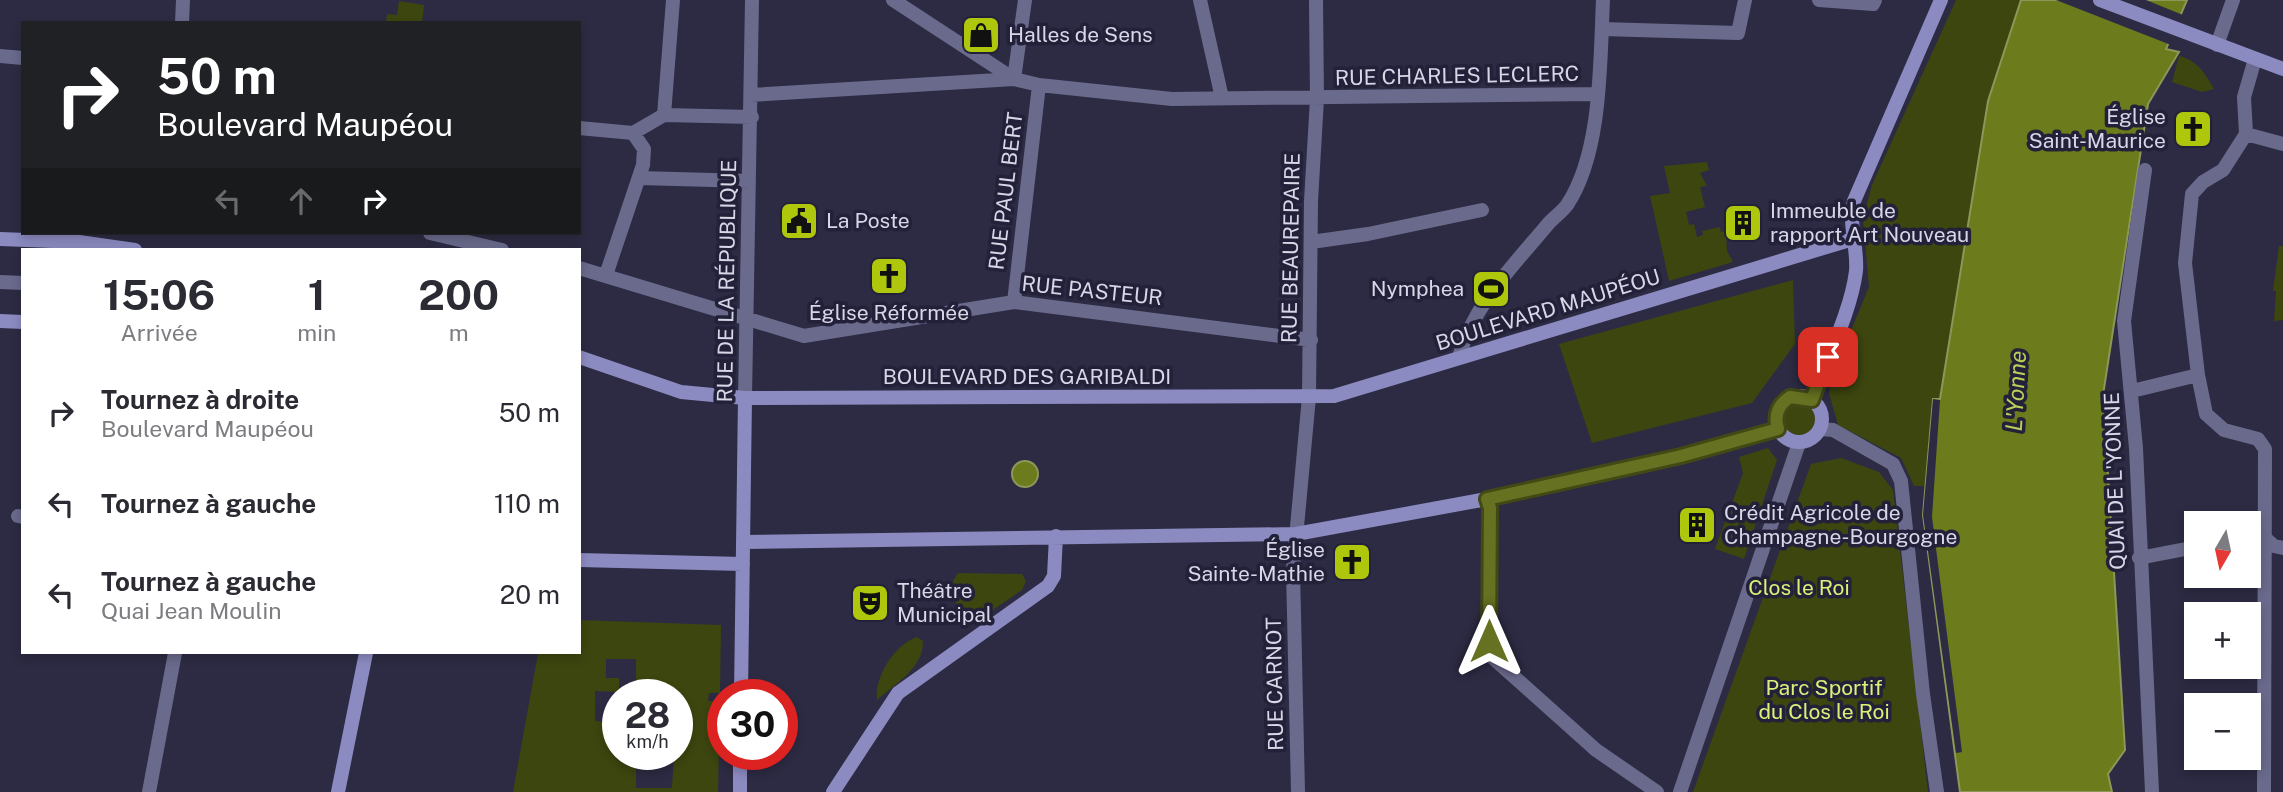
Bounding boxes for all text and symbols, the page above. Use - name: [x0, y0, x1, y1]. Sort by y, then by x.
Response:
- shop icon: Halles de Sens: [960, 14, 1002, 56]
- place label: Halles de Sens: [1008, 22, 1153, 47]
- text: 50 m: [157, 47, 277, 105]
- icon: right: [42, 49, 133, 140]
- street label: RUE CHARLES LECLERC: [1335, 61, 1579, 90]
- place label: Église Saint-Maurice: [2029, 104, 2166, 153]
- text: Boulevard Maupéou: [157, 106, 453, 143]
- church icon: Église Saint-Maurice: [2172, 108, 2214, 150]
- street label: RUE PAUL BERT: [983, 111, 1028, 271]
- street label: RUE BEAUREPAIRE: [1276, 153, 1305, 343]
- street label: RUE DE LA RÉPUBLIQUE: [712, 159, 741, 403]
- icon: left: [209, 182, 247, 220]
- icon: ahead: [282, 182, 320, 220]
- icon: right: [355, 182, 393, 220]
- place label: Immeuble de rapport Art Nouveau: [1770, 198, 1969, 247]
- public building icon: La Poste: [778, 200, 820, 242]
- building icon: Immeuble de rapport Art Nouveau: [1722, 202, 1764, 244]
- place label: La Poste: [826, 208, 910, 233]
- church icon: Église Réformée: [868, 255, 910, 297]
- street label: BOULEVARD MAUPÉOU: [1433, 263, 1663, 356]
- sports icon: Nymphea: [1470, 268, 1512, 310]
- text: 15:06: [103, 270, 215, 319]
- text: 1: [308, 270, 326, 319]
- text: 200: [418, 270, 499, 319]
- street label: RUE PASTEUR: [1020, 271, 1164, 310]
- place label: Nymphea: [1371, 276, 1464, 301]
- place label: Église Réformée: [809, 300, 969, 325]
- text: Arrivée: [120, 319, 198, 346]
- text: min: [297, 319, 336, 346]
- text: m: [449, 319, 469, 346]
- pin: [1798, 327, 1858, 387]
- icon: arrive: [1809, 338, 1847, 376]
- water label: L'Yonne: [2000, 350, 2031, 432]
- street label: BOULEVARD DES GARIBALDI: [883, 364, 1171, 389]
- text: Tournez à droite: [101, 384, 299, 415]
- street label: QUAI DE L'YONNE: [2099, 392, 2130, 570]
- icon: right: [42, 394, 80, 432]
- text: 50 m: [499, 397, 560, 428]
- text: Boulevard Maupéou: [101, 415, 314, 442]
- icon: left: [42, 485, 80, 523]
- text: Tournez à gauche: [101, 488, 316, 519]
- text: 110 m: [494, 488, 560, 519]
- place label: Crédit Agricole de Champagne-Bourgogne: [1724, 500, 1957, 549]
- building icon: Crédit Agricole de Champagne-Bourgogne: [1676, 504, 1718, 546]
- north arrow: [2184, 511, 2261, 588]
- map controls: [2184, 511, 2261, 770]
- place label: Église Sainte-Mathie: [1187, 537, 1325, 586]
- church icon: Église Sainte-Mathie: [1331, 541, 1373, 583]
- text: Tournez à gauche: [101, 566, 316, 597]
- park label: Clos le Roi: [1748, 575, 1850, 600]
- icon: left: [42, 576, 80, 614]
- place label: Théâtre Municipal: [897, 578, 992, 627]
- text: 20 m: [500, 579, 560, 610]
- theatre icon: Théâtre Municipal: [849, 582, 891, 624]
- text: Quai Jean Moulin: [101, 597, 282, 624]
- button: +: [2184, 602, 2261, 679]
- position arrow: [1452, 604, 1526, 678]
- street label: RUE CARNOT: [1261, 617, 1288, 751]
- park label: Parc Sportif du Clos le Roi: [1758, 675, 1890, 724]
- speed limit sign: 30: [707, 679, 798, 770]
- button: −: [2184, 693, 2261, 770]
- text: 28: [625, 695, 670, 736]
- text: km/h: [626, 731, 669, 752]

